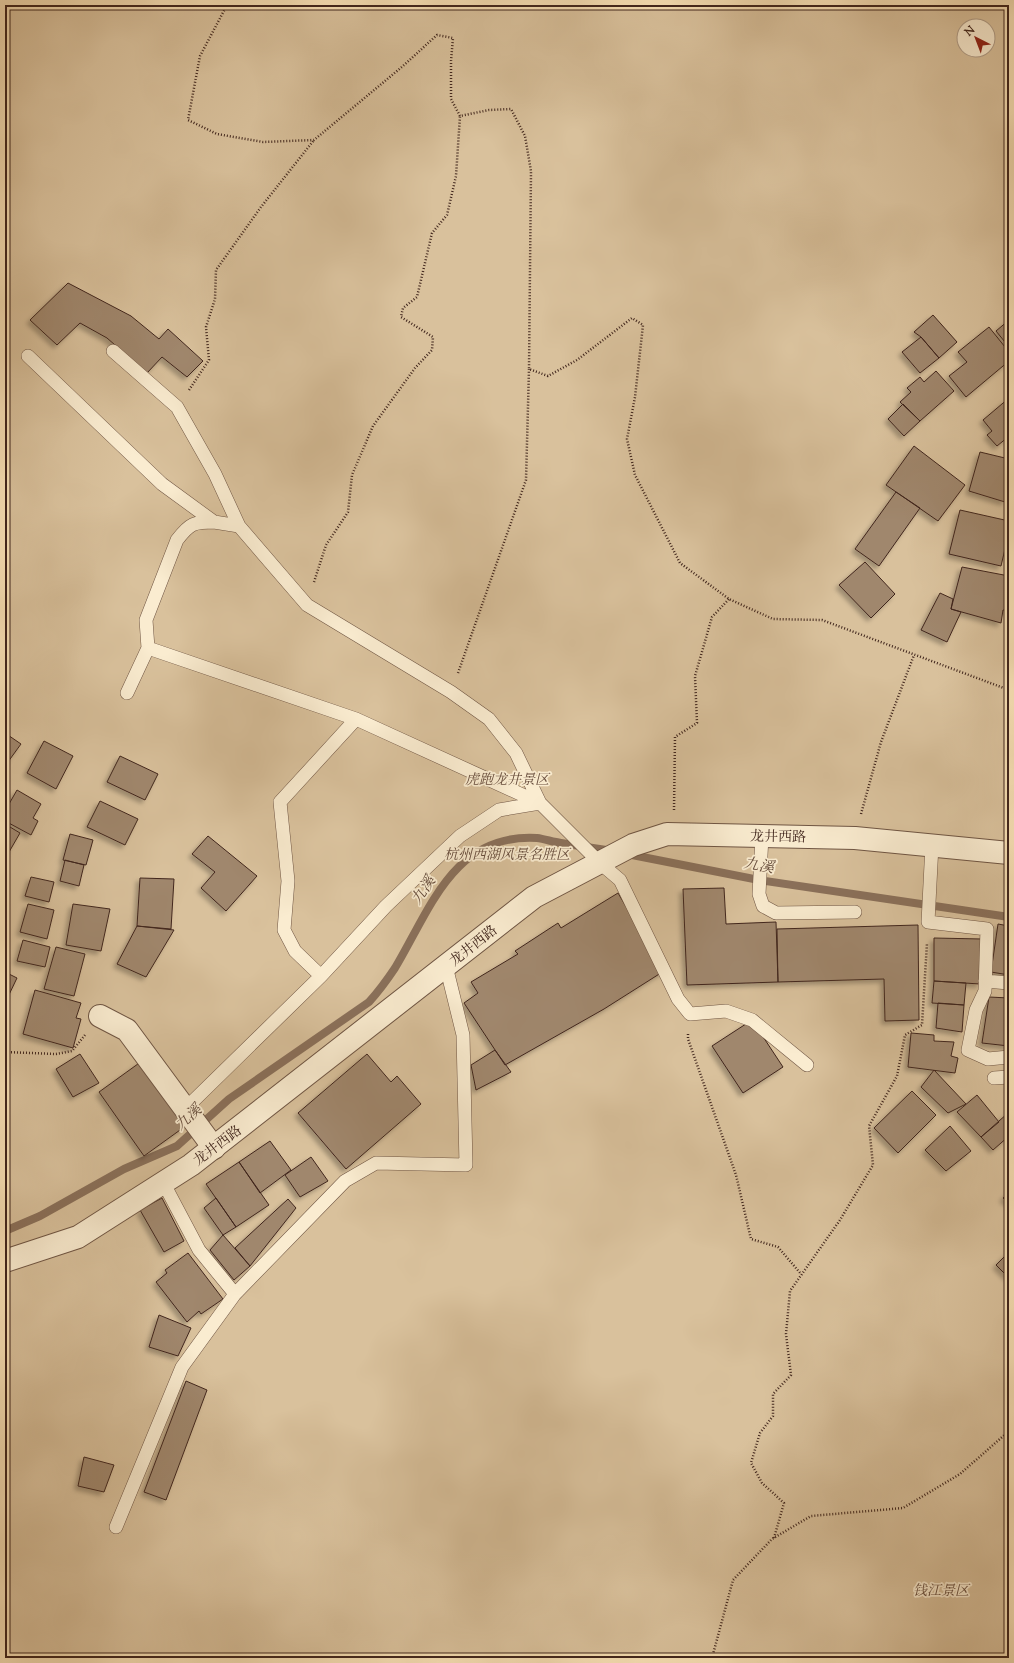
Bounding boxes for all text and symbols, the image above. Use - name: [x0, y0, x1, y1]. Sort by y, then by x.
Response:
- north arrow: [956, 18, 996, 58]
- text: N: [961, 22, 979, 41]
- park label: 虎跑龙井景区: [465, 771, 551, 791]
- street label: 龙井西路: [750, 828, 806, 848]
- park label: 杭州西湖风景名胜区: [444, 846, 572, 866]
- water label: 九溪: [742, 854, 777, 880]
- water label: 九溪: [407, 871, 442, 909]
- street label: 龙井西路: [446, 921, 502, 972]
- water label: 九溪: [171, 1099, 209, 1136]
- street label: 龙井西路: [190, 1122, 247, 1171]
- park label: 钱江景区: [913, 1582, 971, 1602]

